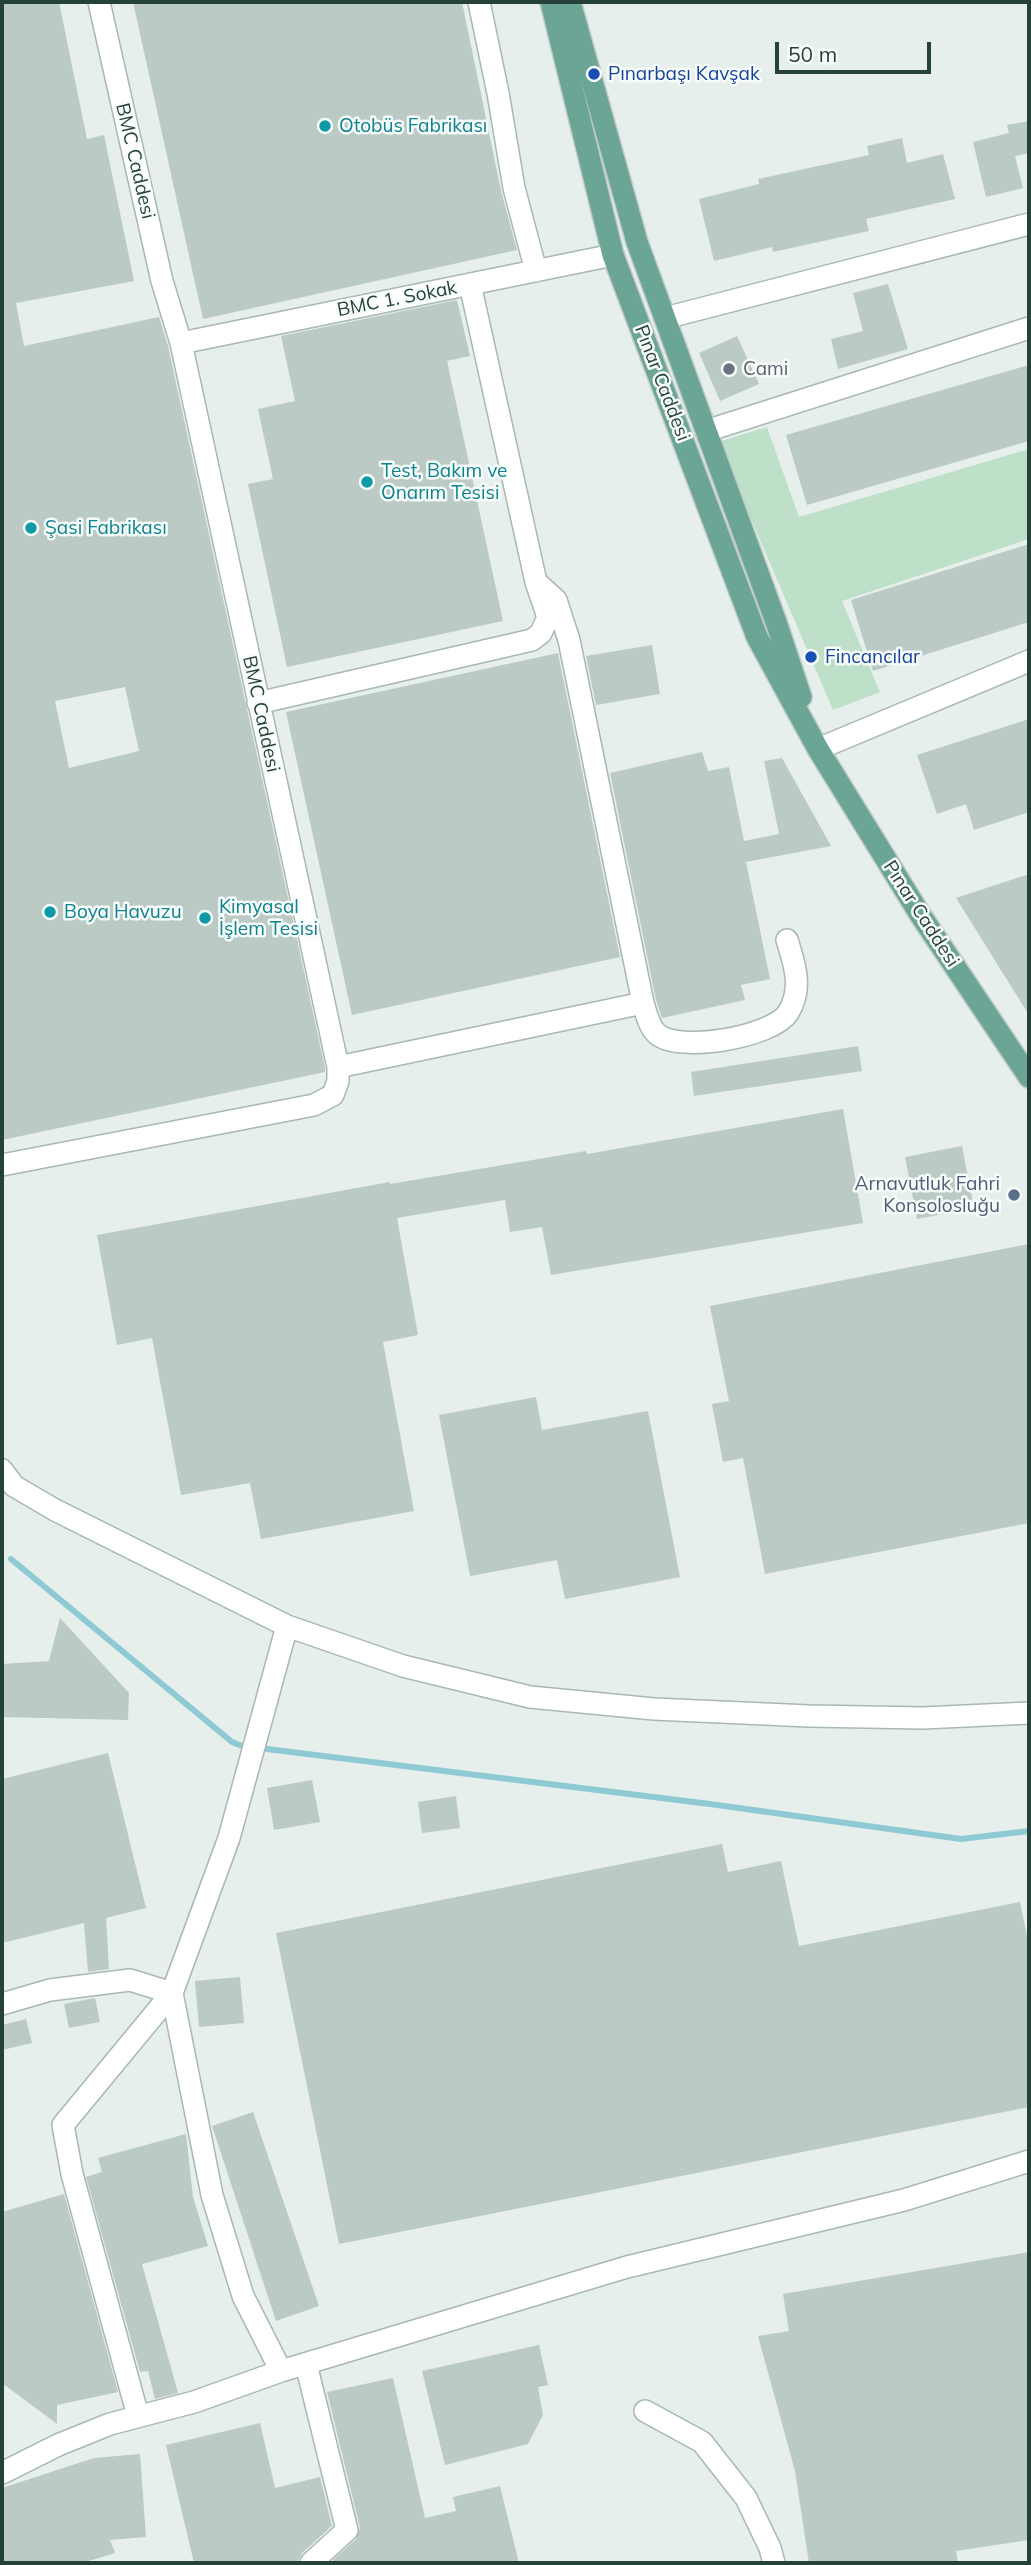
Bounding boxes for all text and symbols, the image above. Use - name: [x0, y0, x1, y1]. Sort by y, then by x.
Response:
- scale bar: [779, 28, 935, 72]
- text: 50 m: [788, 41, 837, 67]
- place label: Pınarbaşı Kavşak: [608, 63, 760, 85]
- marker: Pınarbaşı Kavşak: [586, 66, 602, 82]
- street label: BMC Caddesi: [111, 101, 159, 221]
- place label: Otobüs Fabrikası: [339, 115, 487, 137]
- marker: Otobüs Fabrikası: [317, 118, 333, 134]
- street label: BMC 1. Sokak: [335, 276, 459, 322]
- street label: Pınar Caddesi: [629, 322, 695, 444]
- place label: Cami: [743, 358, 788, 380]
- marker: Cami: [721, 361, 737, 377]
- place label: Test, Bakım ve Onarım Tesisi: [381, 460, 507, 504]
- marker: Test, Bakım ve Onarım Tesisi: [359, 474, 375, 490]
- place label: Şasi Fabrikası: [45, 517, 167, 539]
- marker: Şasi Fabrikası: [23, 520, 39, 536]
- place label: Fincancılar: [825, 646, 920, 668]
- marker: Fincancılar: [803, 649, 819, 665]
- street label: BMC Caddesi: [238, 654, 284, 774]
- street label: Pınar Caddesi: [878, 857, 964, 971]
- place label: Kimyasal İşlem Tesisi: [219, 896, 318, 940]
- place label: Boya Havuzu: [64, 901, 182, 923]
- marker: Boya Havuzu: [42, 904, 58, 920]
- marker: Kimyasal İşlem Tesisi: [197, 910, 213, 926]
- place label: Arnavutluk Fahri Konsolosluğu: [855, 1173, 1000, 1217]
- marker: Arnavutluk Fahri Konsolosluğu: [1006, 1187, 1022, 1203]

